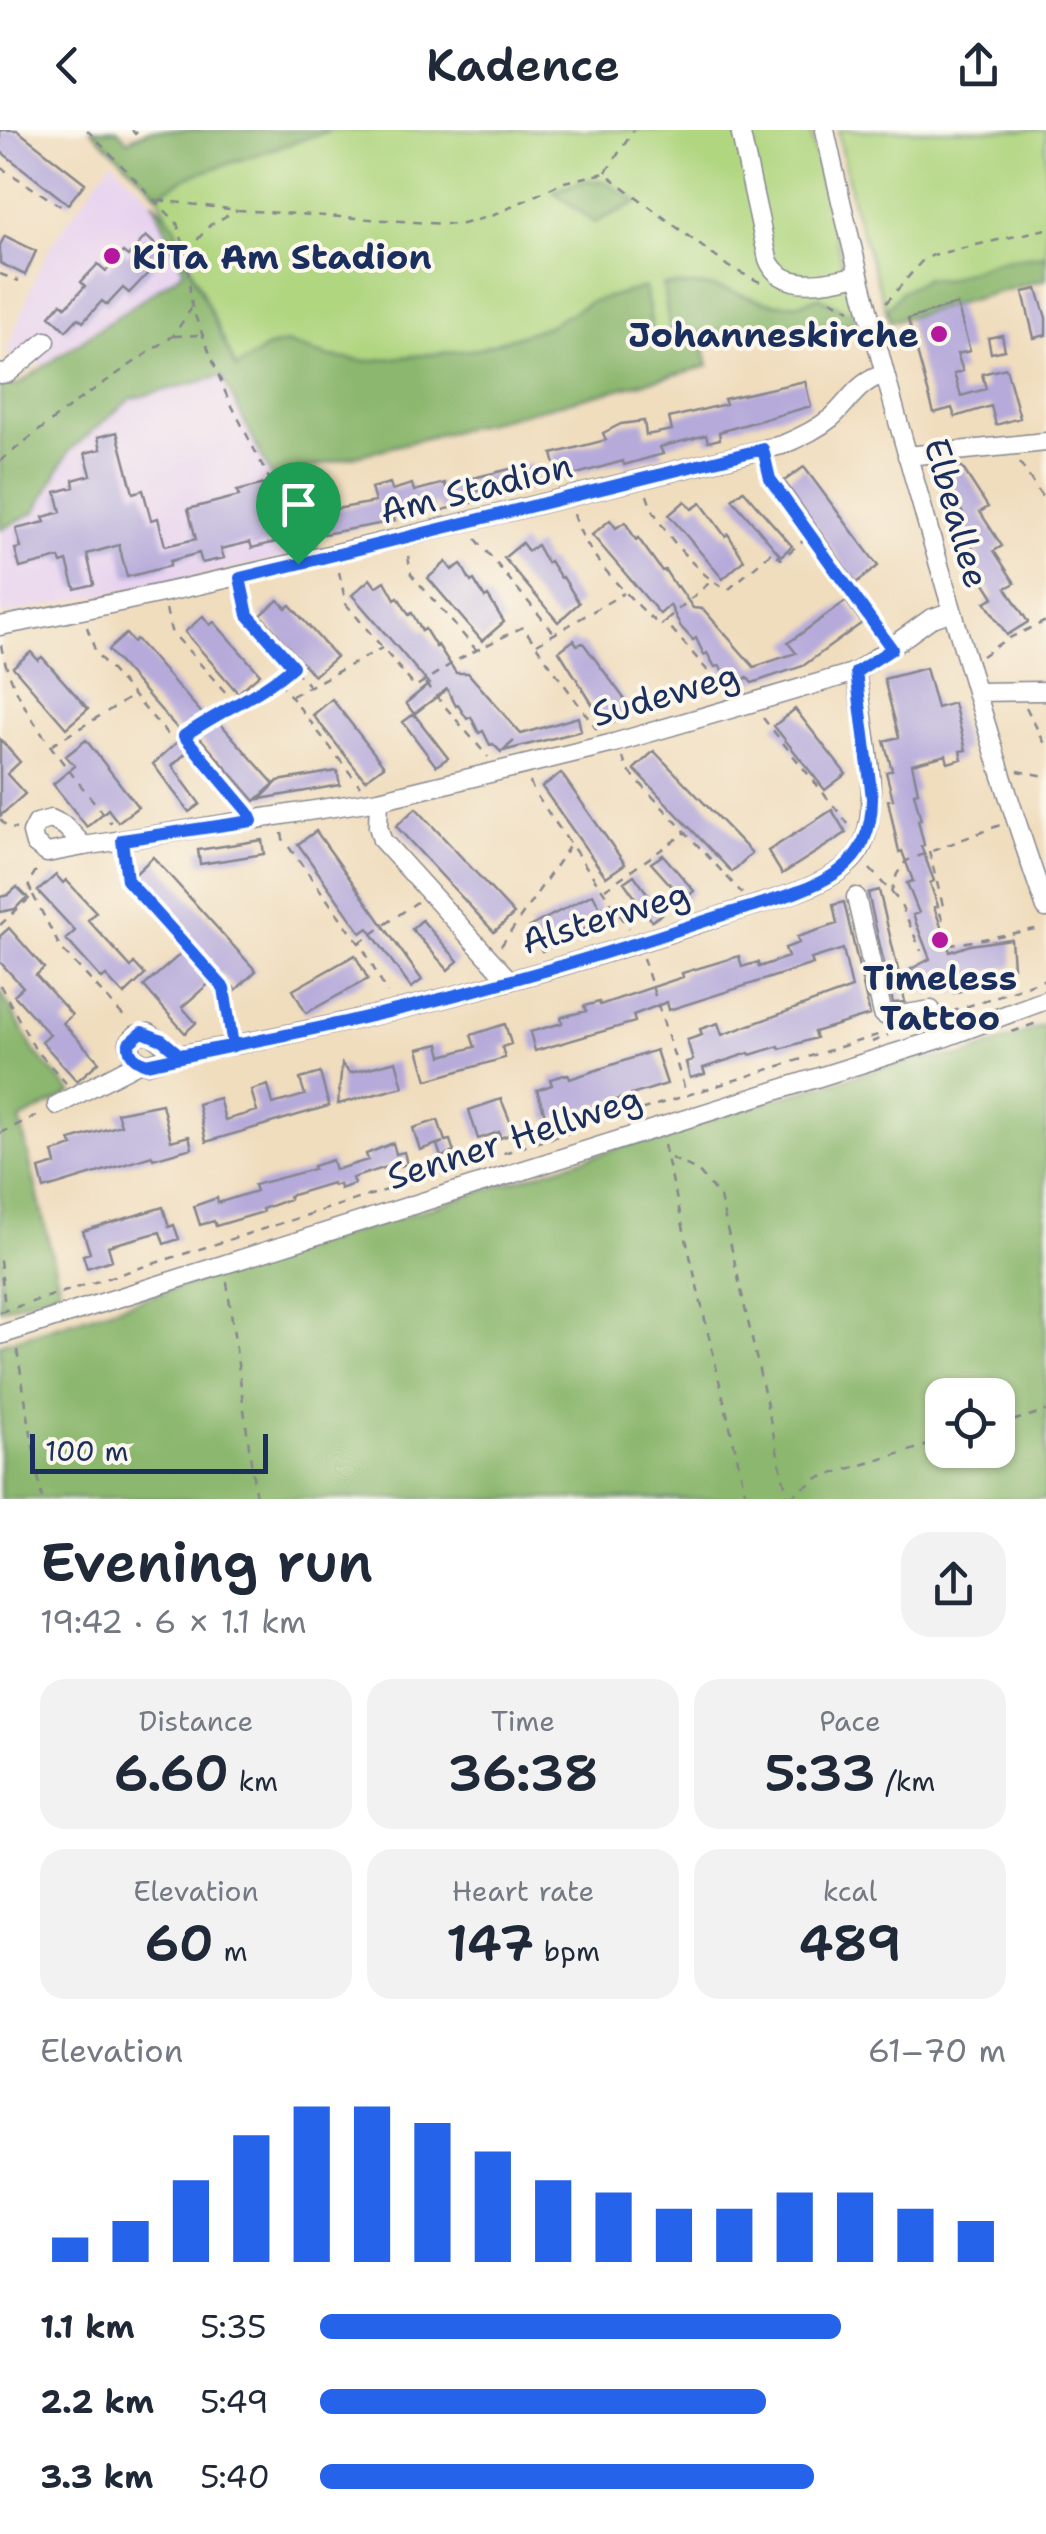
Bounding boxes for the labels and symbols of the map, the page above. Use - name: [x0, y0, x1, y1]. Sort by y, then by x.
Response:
- place label: KiTa Am Stadion: [132, 233, 432, 280]
- marker: KiTa Am Stadion: [101, 245, 123, 267]
- place label: Johanneskirche: [628, 311, 919, 358]
- marker: Johanneskirche: [928, 323, 950, 345]
- street label: Elbeallee: [913, 433, 1001, 593]
- street label: Am Stadion: [375, 441, 577, 535]
- pin: [256, 462, 341, 565]
- street label: Sudeweg: [586, 651, 744, 737]
- street label: Alsterweg: [515, 869, 695, 965]
- marker: Timeless Tattoo: [929, 929, 951, 951]
- place label: Timeless Tattoo: [863, 954, 1017, 1041]
- street label: Senner Hellweg: [381, 1074, 647, 1200]
- scale bar: [30, 1429, 268, 1474]

